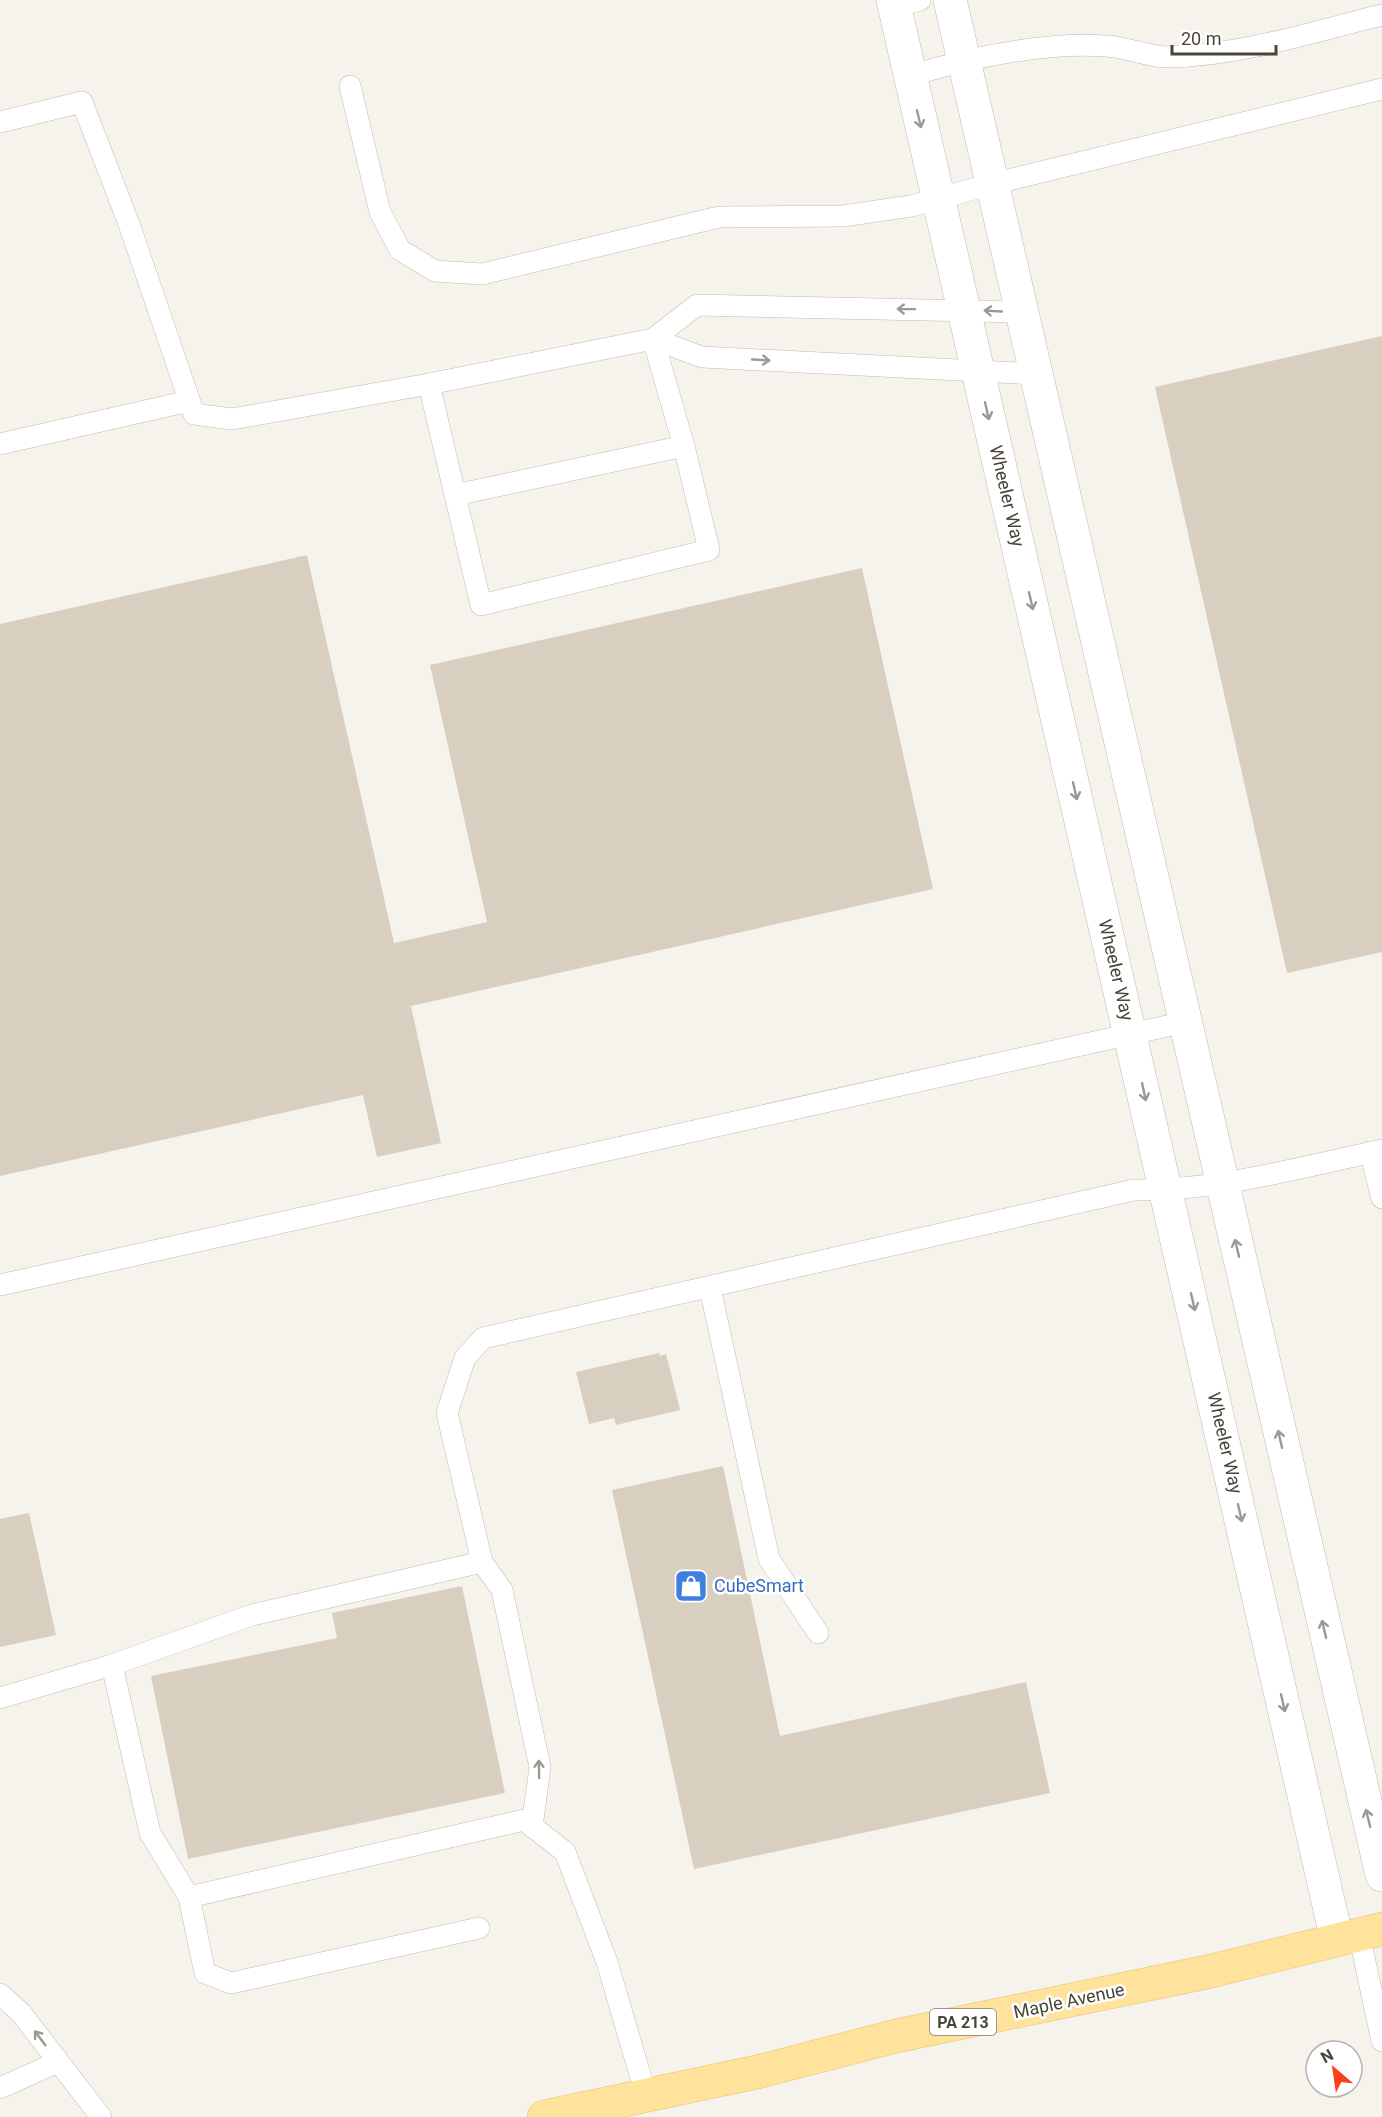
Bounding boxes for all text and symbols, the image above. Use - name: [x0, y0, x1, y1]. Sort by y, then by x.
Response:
- scale bar: [1172, 18, 1276, 56]
- text: 20 m: [1181, 28, 1221, 49]
- one-way arrow: [914, 108, 925, 128]
- one-way arrow: [896, 303, 916, 314]
- one-way arrow: [984, 305, 1004, 316]
- one-way arrow: [750, 355, 770, 366]
- one-way arrow: [982, 401, 993, 420]
- street label: Wheeler Way: [986, 443, 1029, 549]
- one-way arrow: [1026, 590, 1037, 610]
- one-way arrow: [1070, 780, 1081, 800]
- street label: Wheeler Way: [1095, 917, 1138, 1023]
- one-way arrow: [1139, 1082, 1150, 1101]
- one-way arrow: [1230, 1239, 1242, 1258]
- one-way arrow: [1188, 1292, 1199, 1311]
- street label: Wheeler Way: [1204, 1390, 1247, 1496]
- one-way arrow: [1274, 1429, 1285, 1449]
- one-way arrow: [1235, 1503, 1246, 1522]
- shop icon: CubeSmart: [673, 1568, 709, 1604]
- place label: CubeSmart: [714, 1575, 804, 1596]
- one-way arrow: [1317, 1619, 1329, 1638]
- one-way arrow: [1277, 1693, 1289, 1712]
- one-way arrow: [533, 1759, 544, 1779]
- one-way arrow: [1361, 1809, 1373, 1828]
- street label: Maple Avenue: [1012, 1979, 1126, 2023]
- road number: PA 213: [930, 2009, 996, 2035]
- one-way arrow: [34, 2030, 46, 2046]
- north arrow: [1304, 2039, 1364, 2099]
- text: N: [1317, 2045, 1337, 2067]

